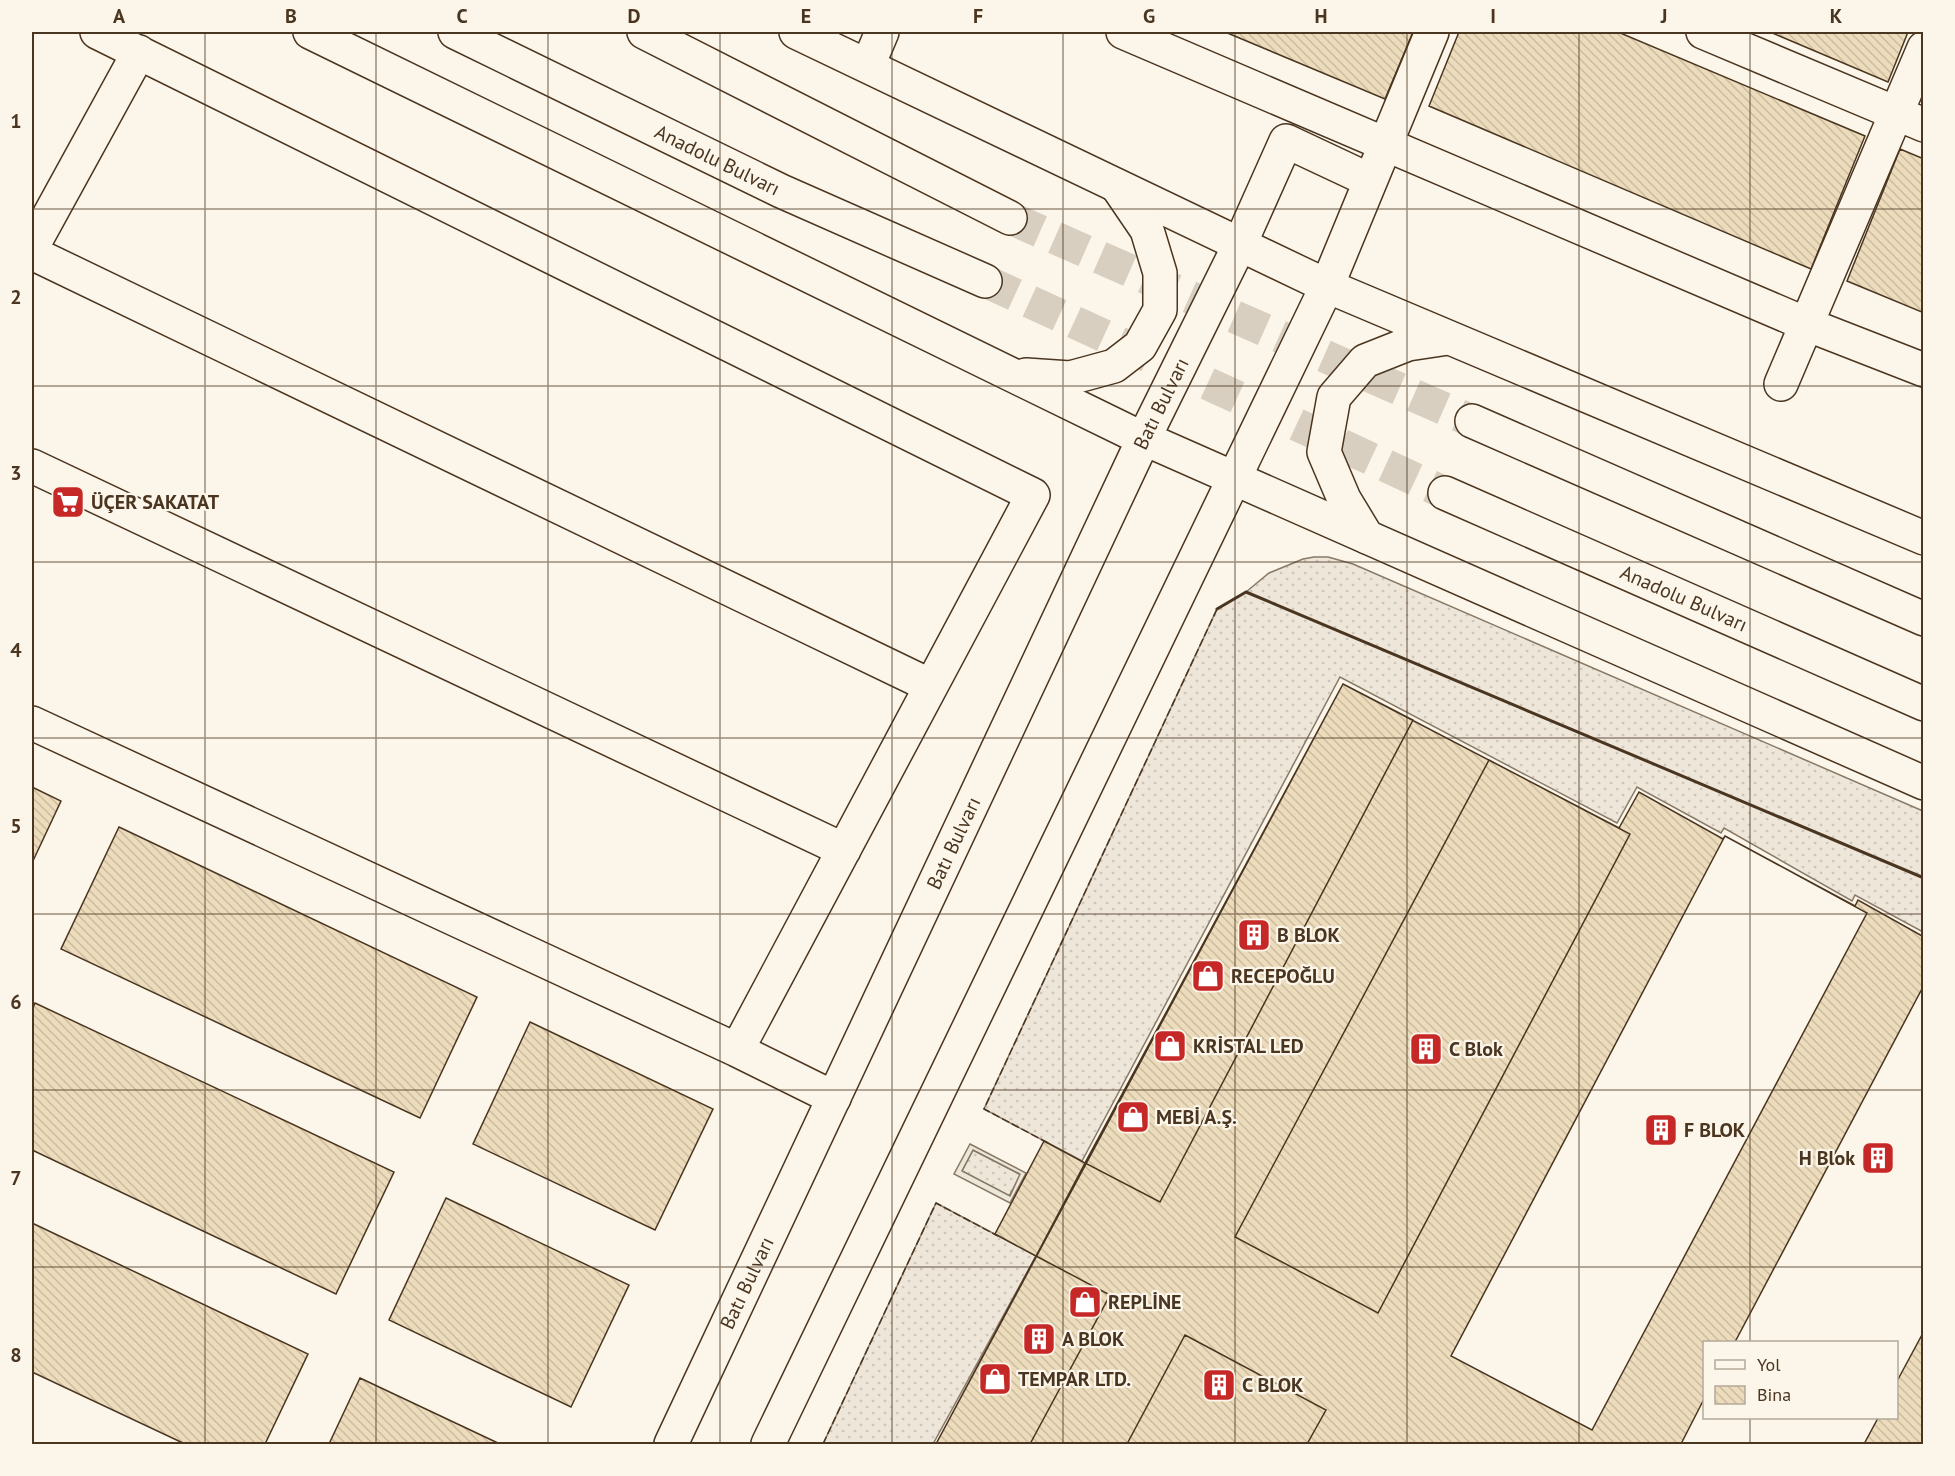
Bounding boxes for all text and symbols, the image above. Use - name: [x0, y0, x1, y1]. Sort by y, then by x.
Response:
- text: A: [113, 3, 126, 29]
- text: B: [285, 3, 297, 29]
- text: C: [456, 3, 468, 29]
- text: D: [628, 3, 641, 29]
- text: E: [801, 3, 811, 29]
- text: F: [973, 3, 983, 29]
- text: G: [1143, 3, 1155, 29]
- text: H: [1314, 3, 1328, 29]
- text: I: [1490, 3, 1496, 29]
- text: J: [1660, 3, 1667, 29]
- text: K: [1830, 3, 1843, 29]
- text: 1: [10, 108, 22, 134]
- street label: Anadolu Bulvarı: [651, 118, 784, 202]
- text: 2: [10, 284, 22, 310]
- street label: Batı Bulvarı: [1127, 353, 1195, 454]
- text: 3: [10, 460, 22, 486]
- supermarket icon: ÜÇER SAKATAT: [50, 484, 86, 520]
- place label: ÜÇER SAKATAT: [91, 489, 220, 515]
- street label: Anadolu Bulvarı: [1616, 559, 1751, 638]
- text: 4: [10, 637, 22, 663]
- street label: Batı Bulvarı: [921, 793, 986, 894]
- text: 5: [10, 813, 22, 839]
- building icon: B BLOK: [1236, 917, 1272, 953]
- place label: B BLOK: [1277, 922, 1341, 948]
- shop icon: RECEPOĞLU: [1190, 958, 1226, 994]
- place label: RECEPOĞLU: [1231, 963, 1335, 989]
- text: 6: [10, 989, 22, 1015]
- shop icon: KRİSTAL LED: [1152, 1028, 1188, 1064]
- building icon: C Blok: [1408, 1031, 1444, 1067]
- place label: KRİSTAL LED: [1193, 1033, 1304, 1059]
- place label: C Blok: [1449, 1036, 1503, 1062]
- shop icon: MEBİ A.Ş.: [1115, 1099, 1151, 1135]
- place label: MEBİ A.Ş.: [1156, 1104, 1237, 1130]
- building icon: F BLOK: [1643, 1112, 1679, 1148]
- place label: F BLOK: [1684, 1117, 1746, 1143]
- building icon: H Blok: [1860, 1140, 1896, 1176]
- place label: H Blok: [1799, 1145, 1855, 1171]
- text: 7: [10, 1165, 22, 1191]
- street label: Batı Bulvarı: [714, 1233, 780, 1333]
- shop icon: REPLİNE: [1067, 1284, 1103, 1320]
- place label: REPLİNE: [1108, 1289, 1181, 1315]
- building icon: A BLOK: [1021, 1321, 1057, 1357]
- place label: A BLOK: [1062, 1326, 1125, 1352]
- legend: [1703, 1341, 1898, 1419]
- text: 8: [10, 1342, 22, 1368]
- text: Yol: [1757, 1353, 1781, 1376]
- shop icon: TEMPAR LTD.: [977, 1361, 1013, 1397]
- place label: TEMPAR LTD.: [1018, 1366, 1131, 1392]
- building icon: C BLOK: [1201, 1367, 1237, 1403]
- place label: C BLOK: [1242, 1372, 1304, 1398]
- text: Bina: [1757, 1383, 1791, 1406]

